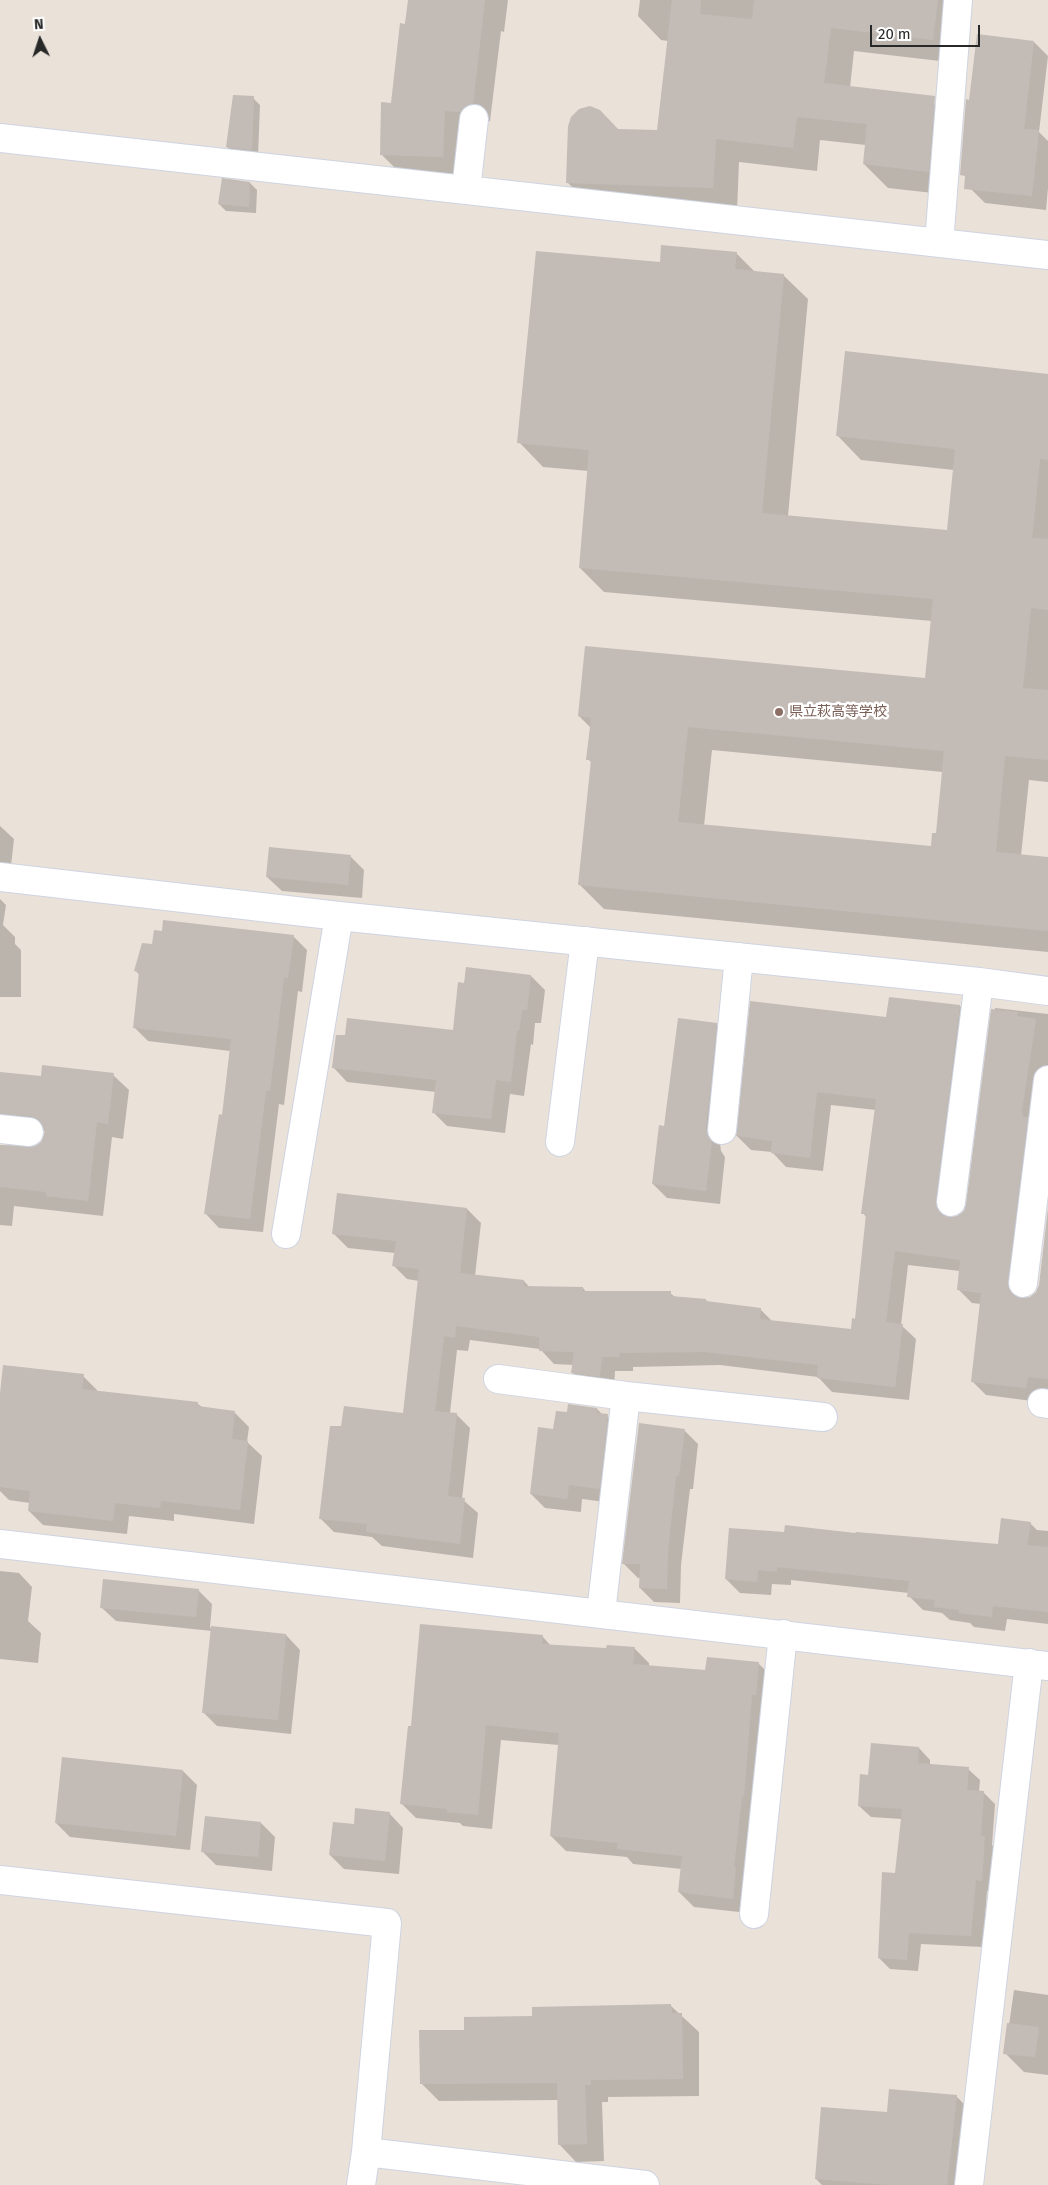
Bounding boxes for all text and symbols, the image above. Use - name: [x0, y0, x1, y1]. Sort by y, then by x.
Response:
- north arrow: [15, 15, 65, 65]
- scale bar: [873, 15, 983, 47]
- text: N: [34, 16, 44, 33]
- text: 20 m: [878, 25, 911, 43]
- place label: 県立萩高等学校: [789, 704, 887, 720]
- marker: 県立萩高等学校: [773, 706, 785, 718]

